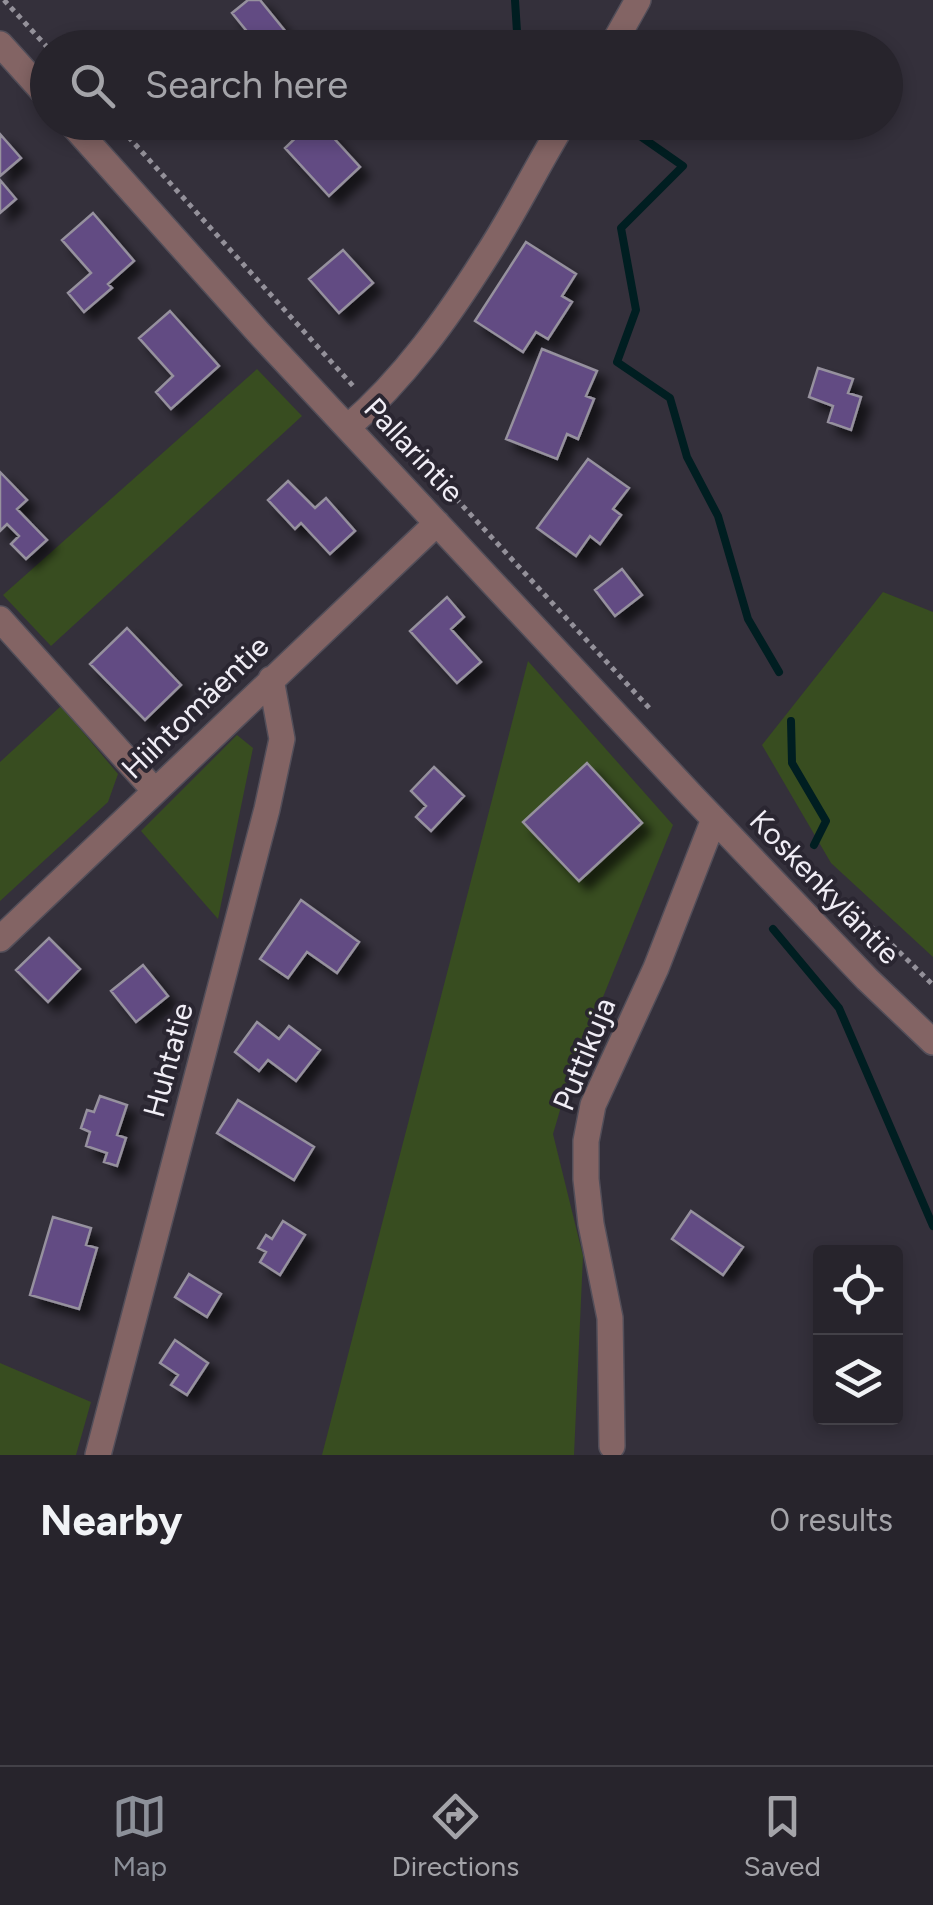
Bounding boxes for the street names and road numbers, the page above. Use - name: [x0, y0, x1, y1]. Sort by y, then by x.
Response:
- street label: Pallarintie: [356, 390, 472, 510]
- street label: Hiihtomäentie: [114, 628, 276, 786]
- street label: Koskenkyläntie: [742, 802, 908, 972]
- street label: Puttikuja: [545, 992, 623, 1116]
- street label: Huhtatie: [135, 999, 201, 1121]

